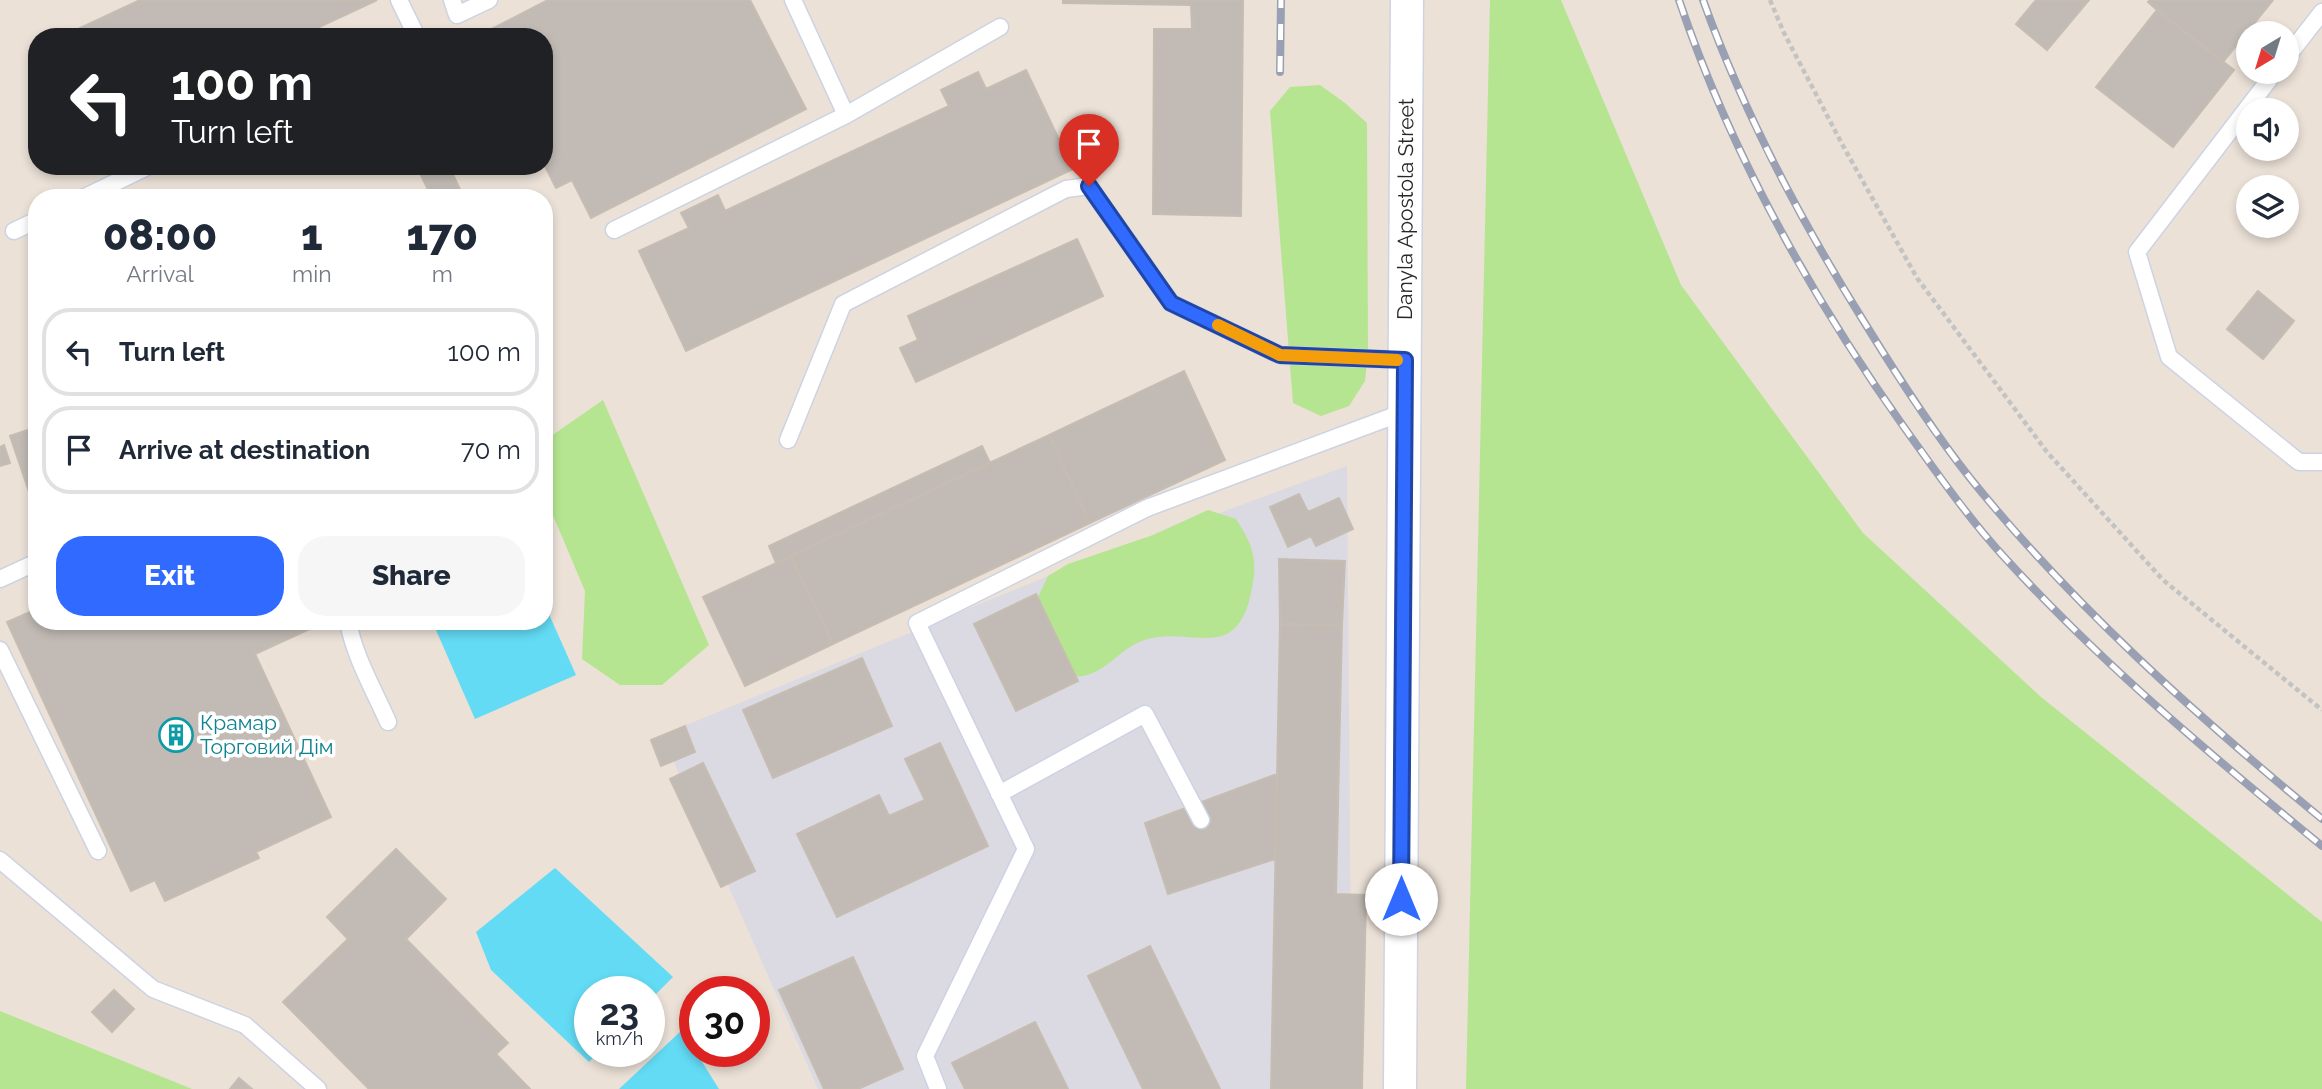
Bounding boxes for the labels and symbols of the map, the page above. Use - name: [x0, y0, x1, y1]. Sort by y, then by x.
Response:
- north arrow: [2236, 21, 2300, 84]
- street label: Danyla Apostola Street: [1392, 98, 1418, 320]
- pin: [1059, 114, 1119, 186]
- place label: Крамар Торговий Дім: [200, 710, 333, 759]
- building icon: Крамар Торговий Дім: [157, 716, 195, 754]
- position arrow: [1364, 862, 1438, 936]
- speed limit sign: 30: [679, 976, 770, 1067]

